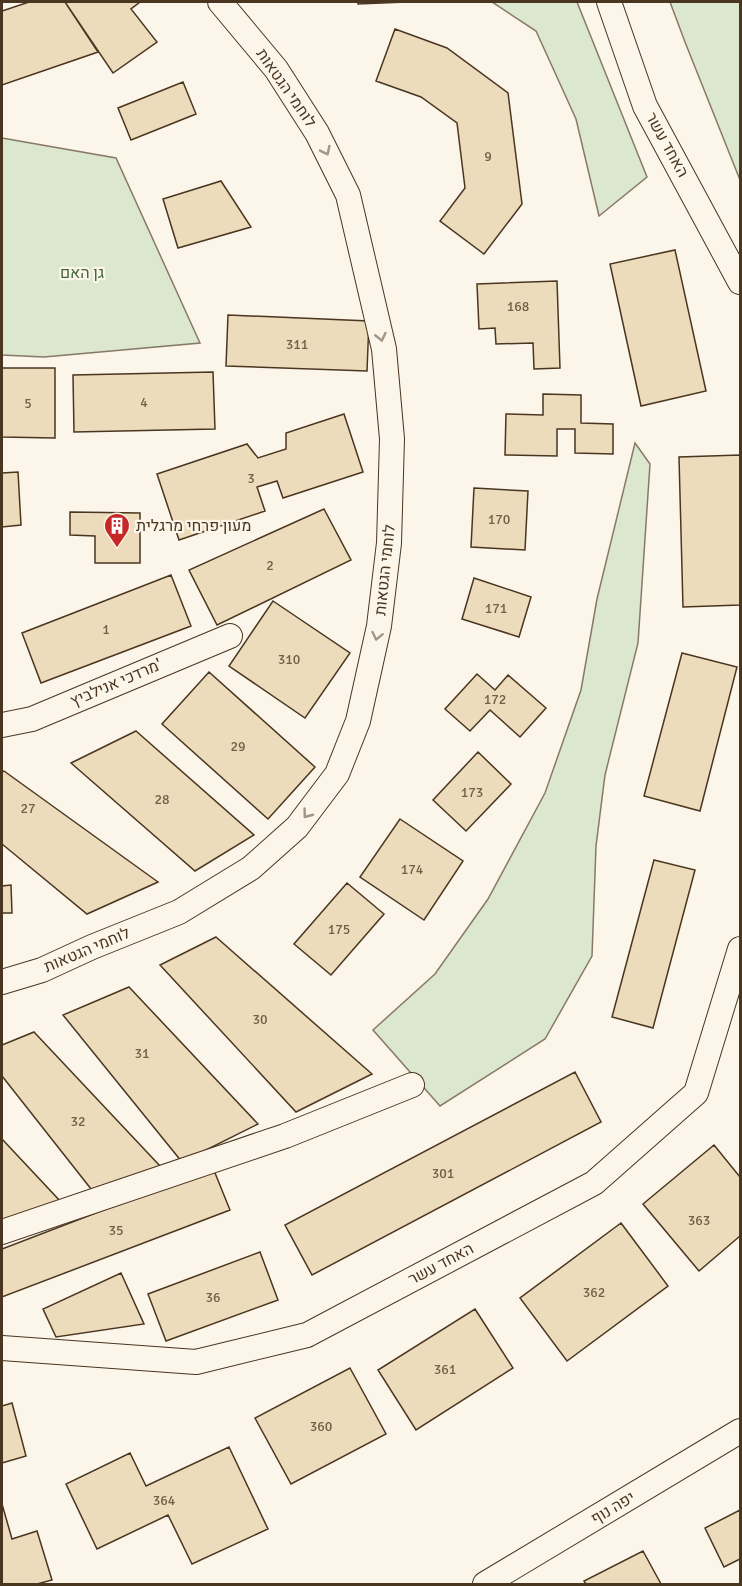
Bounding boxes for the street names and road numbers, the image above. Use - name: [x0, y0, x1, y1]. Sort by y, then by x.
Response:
- street label: לוחמי הגטאות: [252, 45, 320, 131]
- street label: האחד עשר: [641, 109, 693, 181]
- street label: לוחמי הגטאות: [370, 523, 400, 617]
- street label: מרדכי אנילביץ': [67, 655, 165, 711]
- street label: לוחמי הגטאות: [41, 923, 133, 977]
- street label: האחד עשר: [405, 1238, 477, 1290]
- street label: יפה נוף: [587, 1487, 639, 1529]

